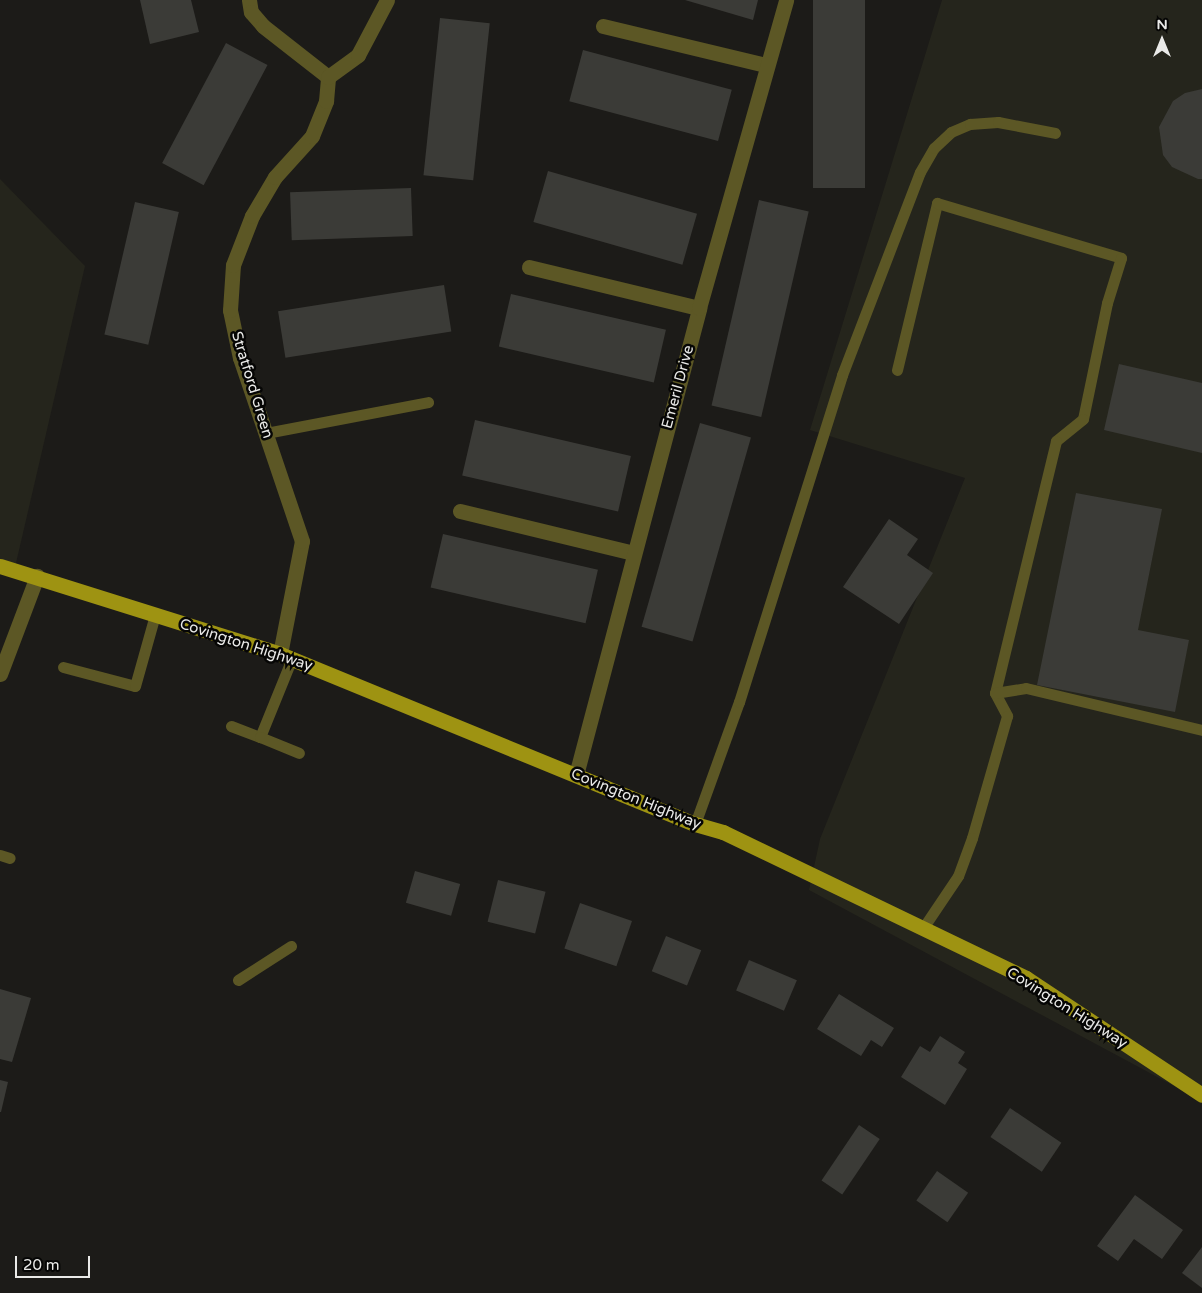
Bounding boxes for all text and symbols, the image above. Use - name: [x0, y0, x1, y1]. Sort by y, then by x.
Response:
- north arrow: [1137, 15, 1187, 65]
- text: N: [1156, 16, 1168, 33]
- street label: Stratford Green: [227, 329, 277, 441]
- street label: Emeril Drive: [658, 343, 698, 431]
- street label: Covington Highway: [177, 615, 315, 675]
- street label: Covington Highway: [568, 765, 704, 833]
- street label: Covington Highway: [1003, 964, 1131, 1052]
- scale bar: [18, 1246, 92, 1278]
- text: 20 m: [23, 1256, 60, 1274]

